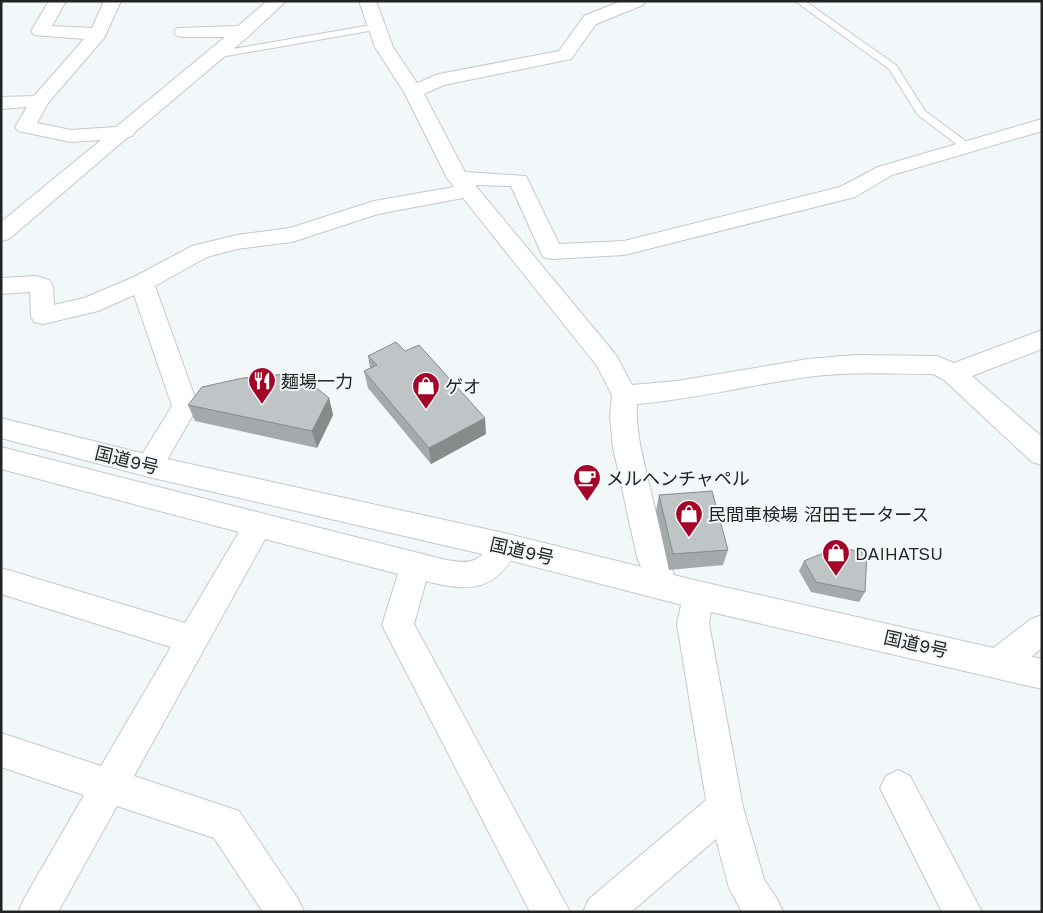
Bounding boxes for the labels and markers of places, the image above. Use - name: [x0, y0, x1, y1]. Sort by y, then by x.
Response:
- restaurant icon: 麺場一力: [247, 366, 277, 405]
- place label: 麺場一力: [281, 371, 353, 392]
- shop icon: ゲオ: [411, 371, 441, 410]
- place label: ゲオ: [445, 376, 481, 397]
- cafe icon: メルヘンチャペル: [572, 463, 602, 502]
- place label: メルヘンチャペル: [606, 468, 750, 489]
- shop icon: 民間車検場 沼田モータース: [674, 499, 704, 538]
- place label: 民間車検場 沼田モータース: [708, 504, 929, 525]
- shop icon: DAIHATSU: [821, 538, 851, 577]
- place label: DAIHATSU: [855, 543, 943, 564]

